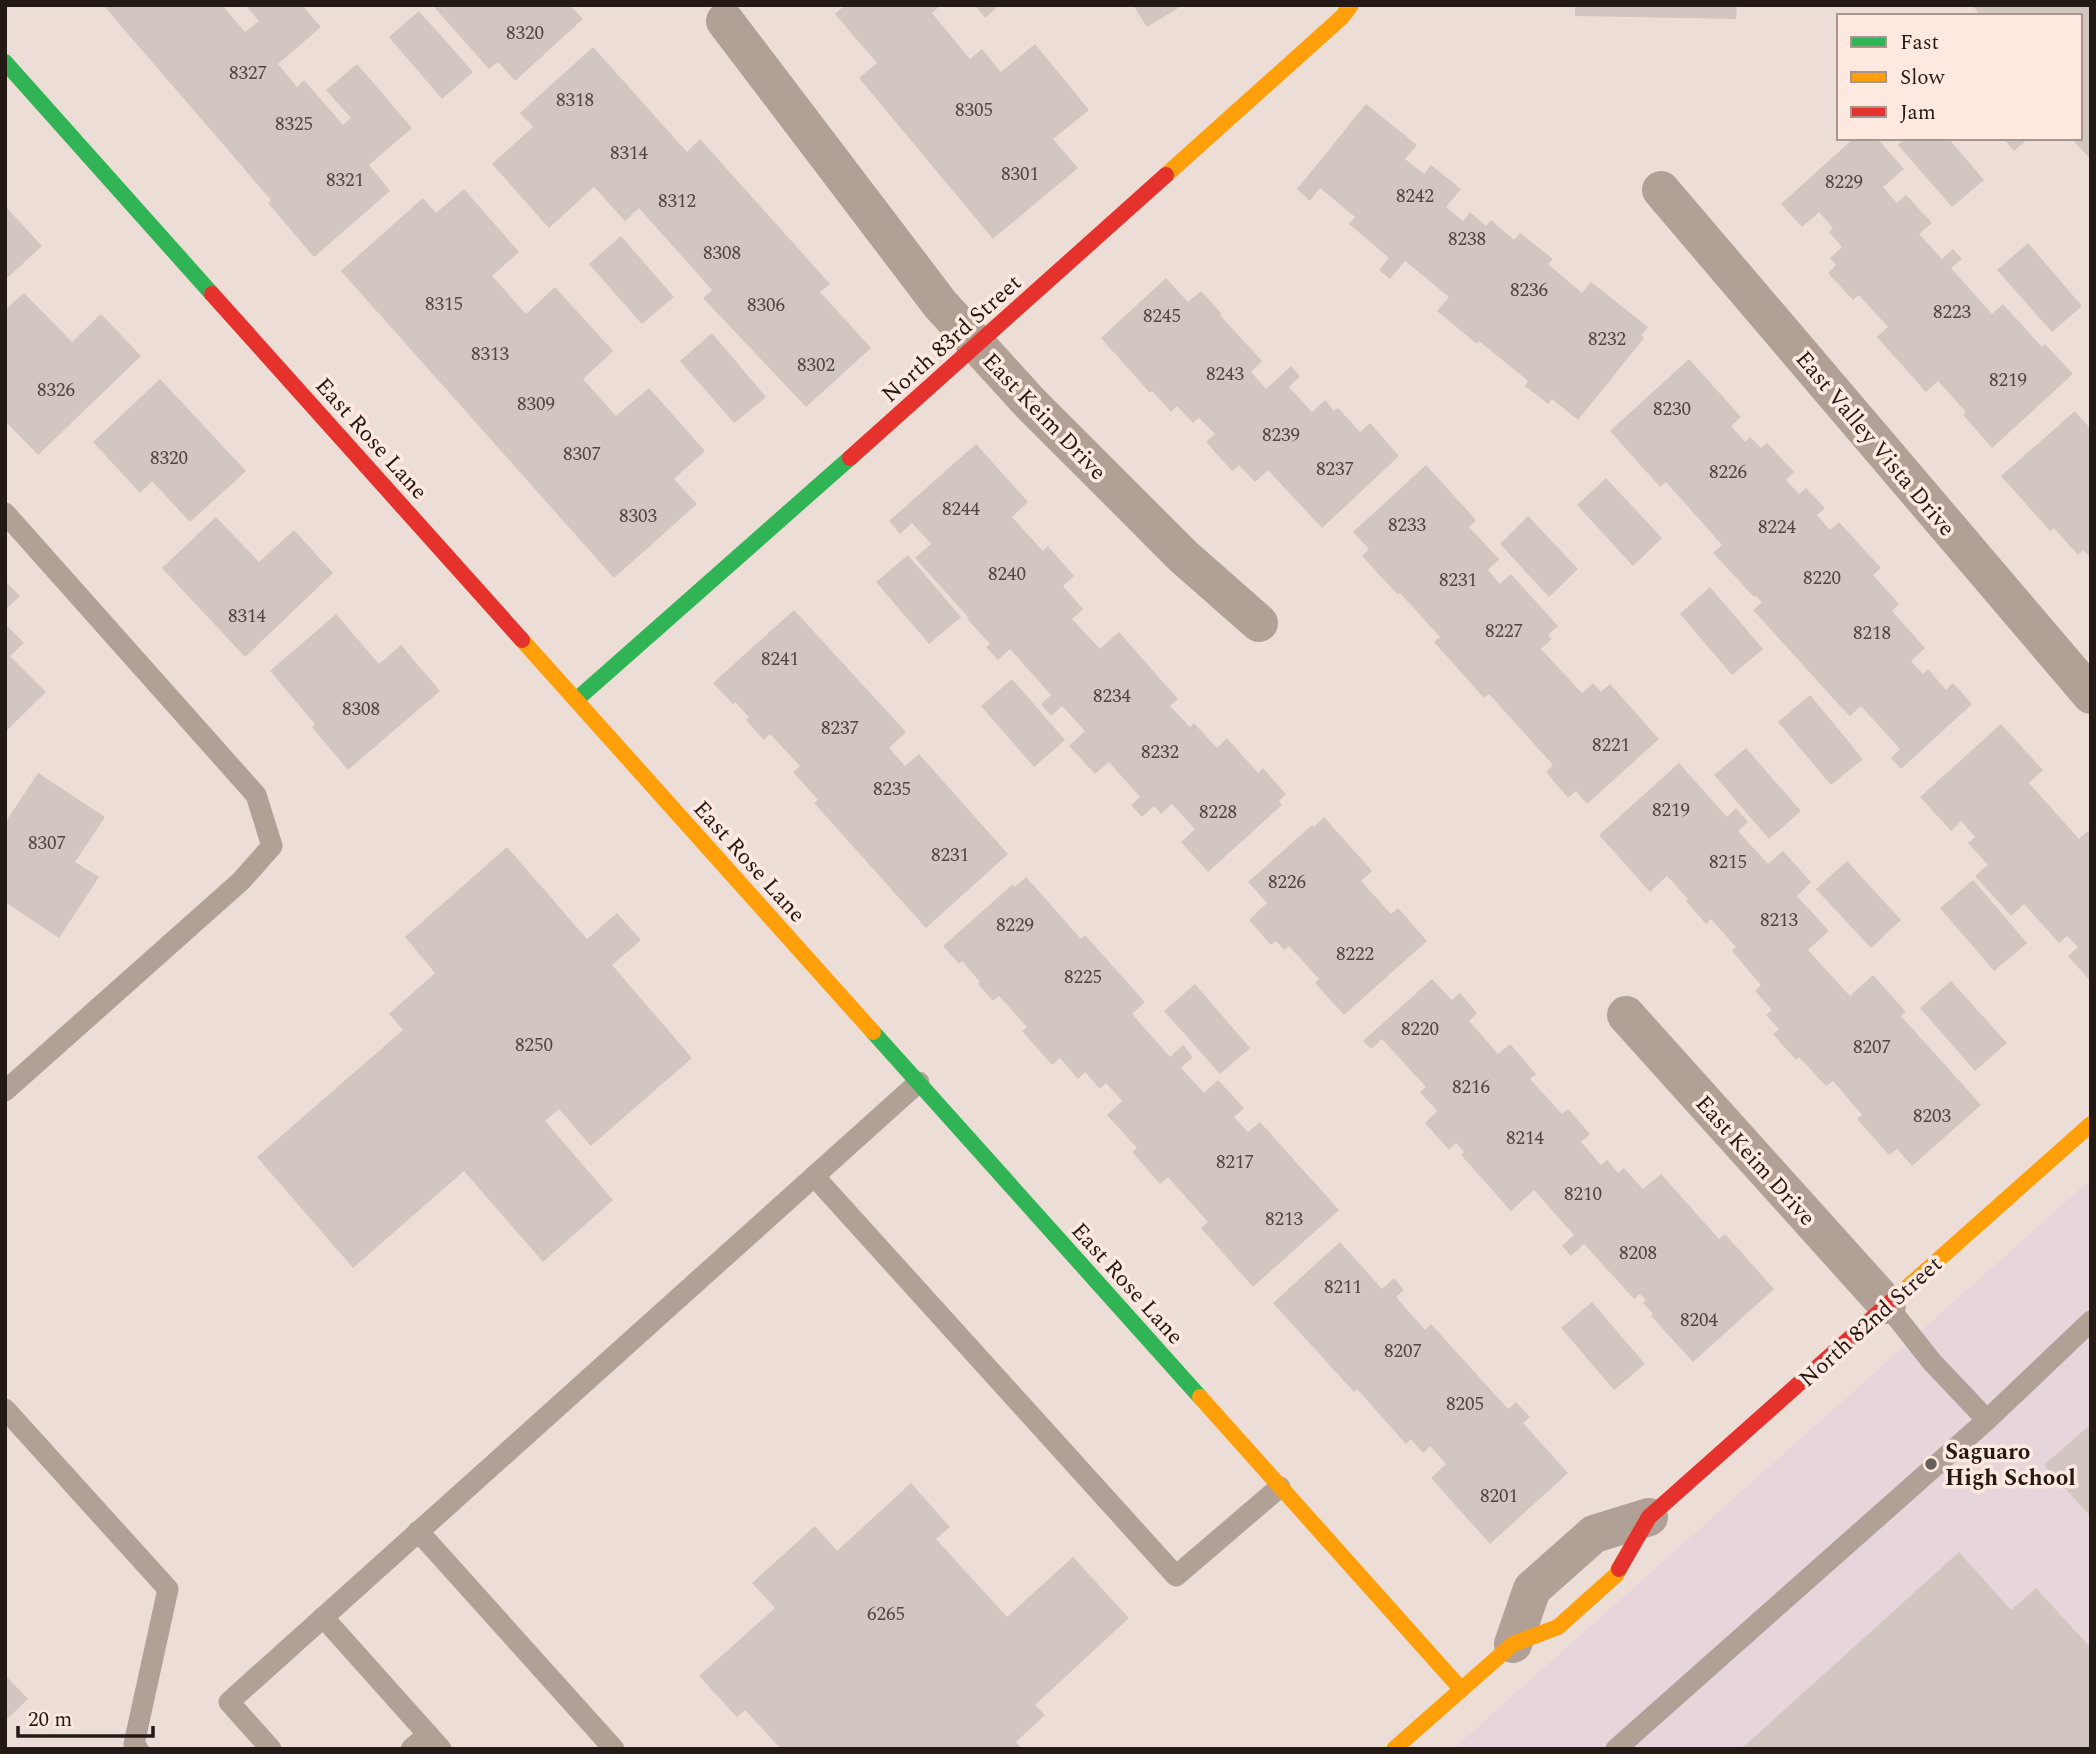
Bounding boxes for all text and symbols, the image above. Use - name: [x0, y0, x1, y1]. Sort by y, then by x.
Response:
- legend: [1837, 14, 2082, 140]
- house number: 8320: [506, 19, 544, 48]
- text: Fast: [1900, 27, 1939, 59]
- house number: 8327: [229, 59, 267, 88]
- text: Slow: [1900, 62, 1946, 94]
- house number: 8318: [556, 86, 594, 115]
- house number: 8305: [955, 96, 993, 125]
- text: Jam: [1900, 97, 1936, 129]
- house number: 8325: [275, 110, 313, 139]
- house number: 8314: [610, 139, 648, 168]
- house number: 8301: [1001, 160, 1039, 189]
- house number: 8321: [326, 166, 364, 195]
- house number: 8229: [1825, 168, 1863, 197]
- house number: 8242: [1396, 182, 1434, 211]
- house number: 8312: [658, 187, 696, 216]
- house number: 8238: [1448, 225, 1486, 254]
- house number: 8308: [703, 239, 741, 268]
- street label: North 83rd Street: [874, 266, 1030, 412]
- house number: 8236: [1510, 276, 1548, 305]
- house number: 8315: [425, 290, 463, 319]
- house number: 8306: [747, 291, 785, 320]
- house number: 8223: [1933, 298, 1971, 327]
- house number: 8245: [1143, 302, 1181, 331]
- house number: 8232: [1588, 325, 1626, 354]
- house number: 8313: [471, 340, 509, 369]
- street label: East Valley Vista Drive: [1786, 343, 1963, 545]
- street label: East Keim Drive: [974, 345, 1114, 489]
- house number: 8302: [797, 351, 835, 380]
- house number: 8243: [1206, 360, 1244, 389]
- house number: 8219: [1989, 366, 2027, 395]
- street label: East Rose Lane: [306, 370, 436, 508]
- house number: 8326: [37, 376, 75, 405]
- house number: 8309: [517, 390, 555, 419]
- house number: 8230: [1653, 395, 1691, 424]
- house number: 8239: [1262, 421, 1300, 450]
- house number: 8307: [563, 440, 601, 469]
- house number: 8320: [150, 444, 188, 473]
- house number: 8237: [1316, 455, 1354, 484]
- house number: 8226: [1709, 458, 1747, 487]
- house number: 8244: [942, 495, 980, 524]
- house number: 8303: [619, 502, 657, 531]
- house number: 8233: [1388, 511, 1426, 540]
- house number: 8224: [1758, 513, 1796, 542]
- house number: 8240: [988, 560, 1026, 589]
- house number: 8220: [1803, 564, 1841, 593]
- house number: 8231: [1439, 566, 1477, 595]
- house number: 8314: [228, 602, 266, 631]
- house number: 8227: [1485, 617, 1523, 646]
- house number: 8218: [1853, 619, 1891, 648]
- house number: 8241: [761, 645, 799, 674]
- house number: 8234: [1093, 682, 1131, 711]
- house number: 8308: [342, 695, 380, 724]
- house number: 8237: [821, 714, 859, 743]
- house number: 8221: [1592, 731, 1630, 760]
- house number: 8232: [1141, 738, 1179, 767]
- house number: 8235: [873, 775, 911, 804]
- street label: East Rose Lane: [684, 793, 814, 931]
- house number: 8219: [1652, 796, 1690, 825]
- house number: 8228: [1199, 798, 1237, 827]
- house number: 8307: [28, 829, 66, 858]
- house number: 8231: [931, 841, 969, 870]
- house number: 8215: [1709, 848, 1747, 877]
- house number: 8226: [1268, 868, 1306, 897]
- house number: 8213: [1760, 906, 1798, 935]
- house number: 8229: [996, 911, 1034, 940]
- house number: 8222: [1336, 940, 1374, 969]
- house number: 8225: [1064, 963, 1102, 992]
- house number: 8220: [1401, 1015, 1439, 1044]
- house number: 8250: [515, 1031, 553, 1060]
- house number: 8207: [1853, 1033, 1891, 1062]
- house number: 8216: [1452, 1073, 1490, 1102]
- street label: East Keim Drive: [1686, 1088, 1823, 1234]
- house number: 8203: [1913, 1102, 1951, 1131]
- house number: 8214: [1506, 1124, 1544, 1153]
- house number: 8217: [1216, 1148, 1254, 1177]
- house number: 8210: [1564, 1180, 1602, 1209]
- house number: 8213: [1265, 1205, 1303, 1234]
- street label: East Rose Lane: [1062, 1215, 1192, 1353]
- house number: 8208: [1619, 1239, 1657, 1268]
- street label: North 82nd Street: [1791, 1248, 1951, 1396]
- house number: 8211: [1324, 1273, 1362, 1302]
- house number: 8204: [1680, 1306, 1718, 1335]
- house number: 8207: [1384, 1337, 1422, 1366]
- house number: 8205: [1446, 1390, 1484, 1419]
- place label: Saguaro High School: [1945, 1435, 2076, 1496]
- marker: Saguaro High School: [1923, 1456, 1939, 1472]
- house number: 8201: [1480, 1482, 1518, 1511]
- house number: 6265: [867, 1600, 905, 1629]
- scale bar: [18, 1694, 152, 1738]
- text: 20 m: [28, 1704, 72, 1736]

